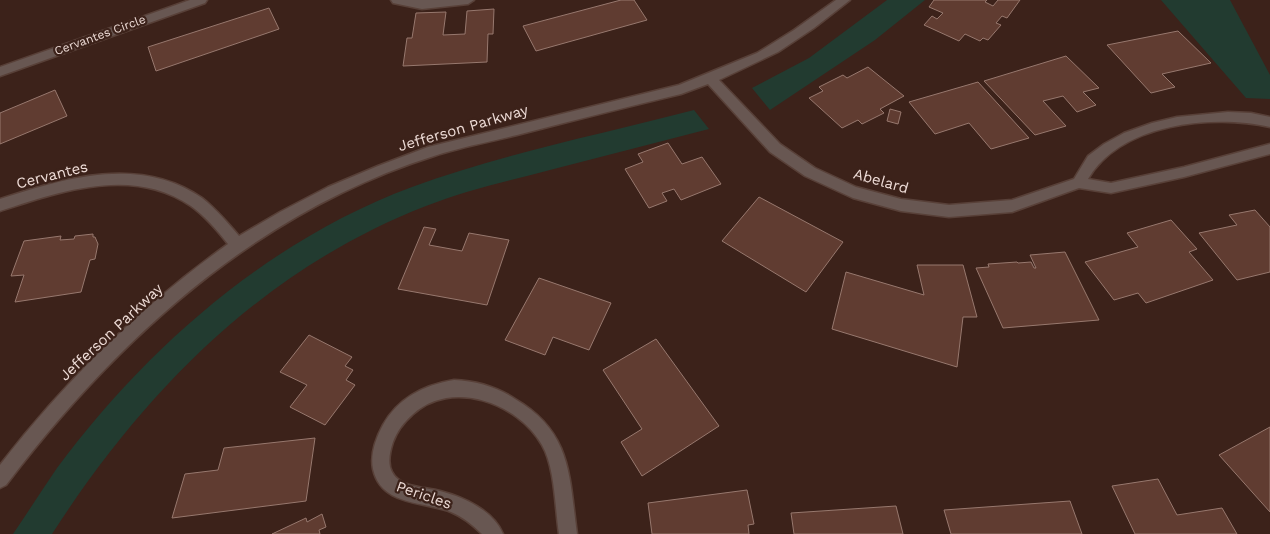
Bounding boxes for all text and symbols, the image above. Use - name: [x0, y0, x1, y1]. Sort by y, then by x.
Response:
- street label: Cervantes Circle: [52, 12, 148, 58]
- street label: Jefferson Parkway: [396, 101, 530, 155]
- street label: Cervantes: [14, 157, 90, 193]
- street label: Abelard: [851, 165, 911, 197]
- street label: Jefferson Parkway: [56, 279, 167, 385]
- street label: Pericles: [394, 477, 454, 513]

